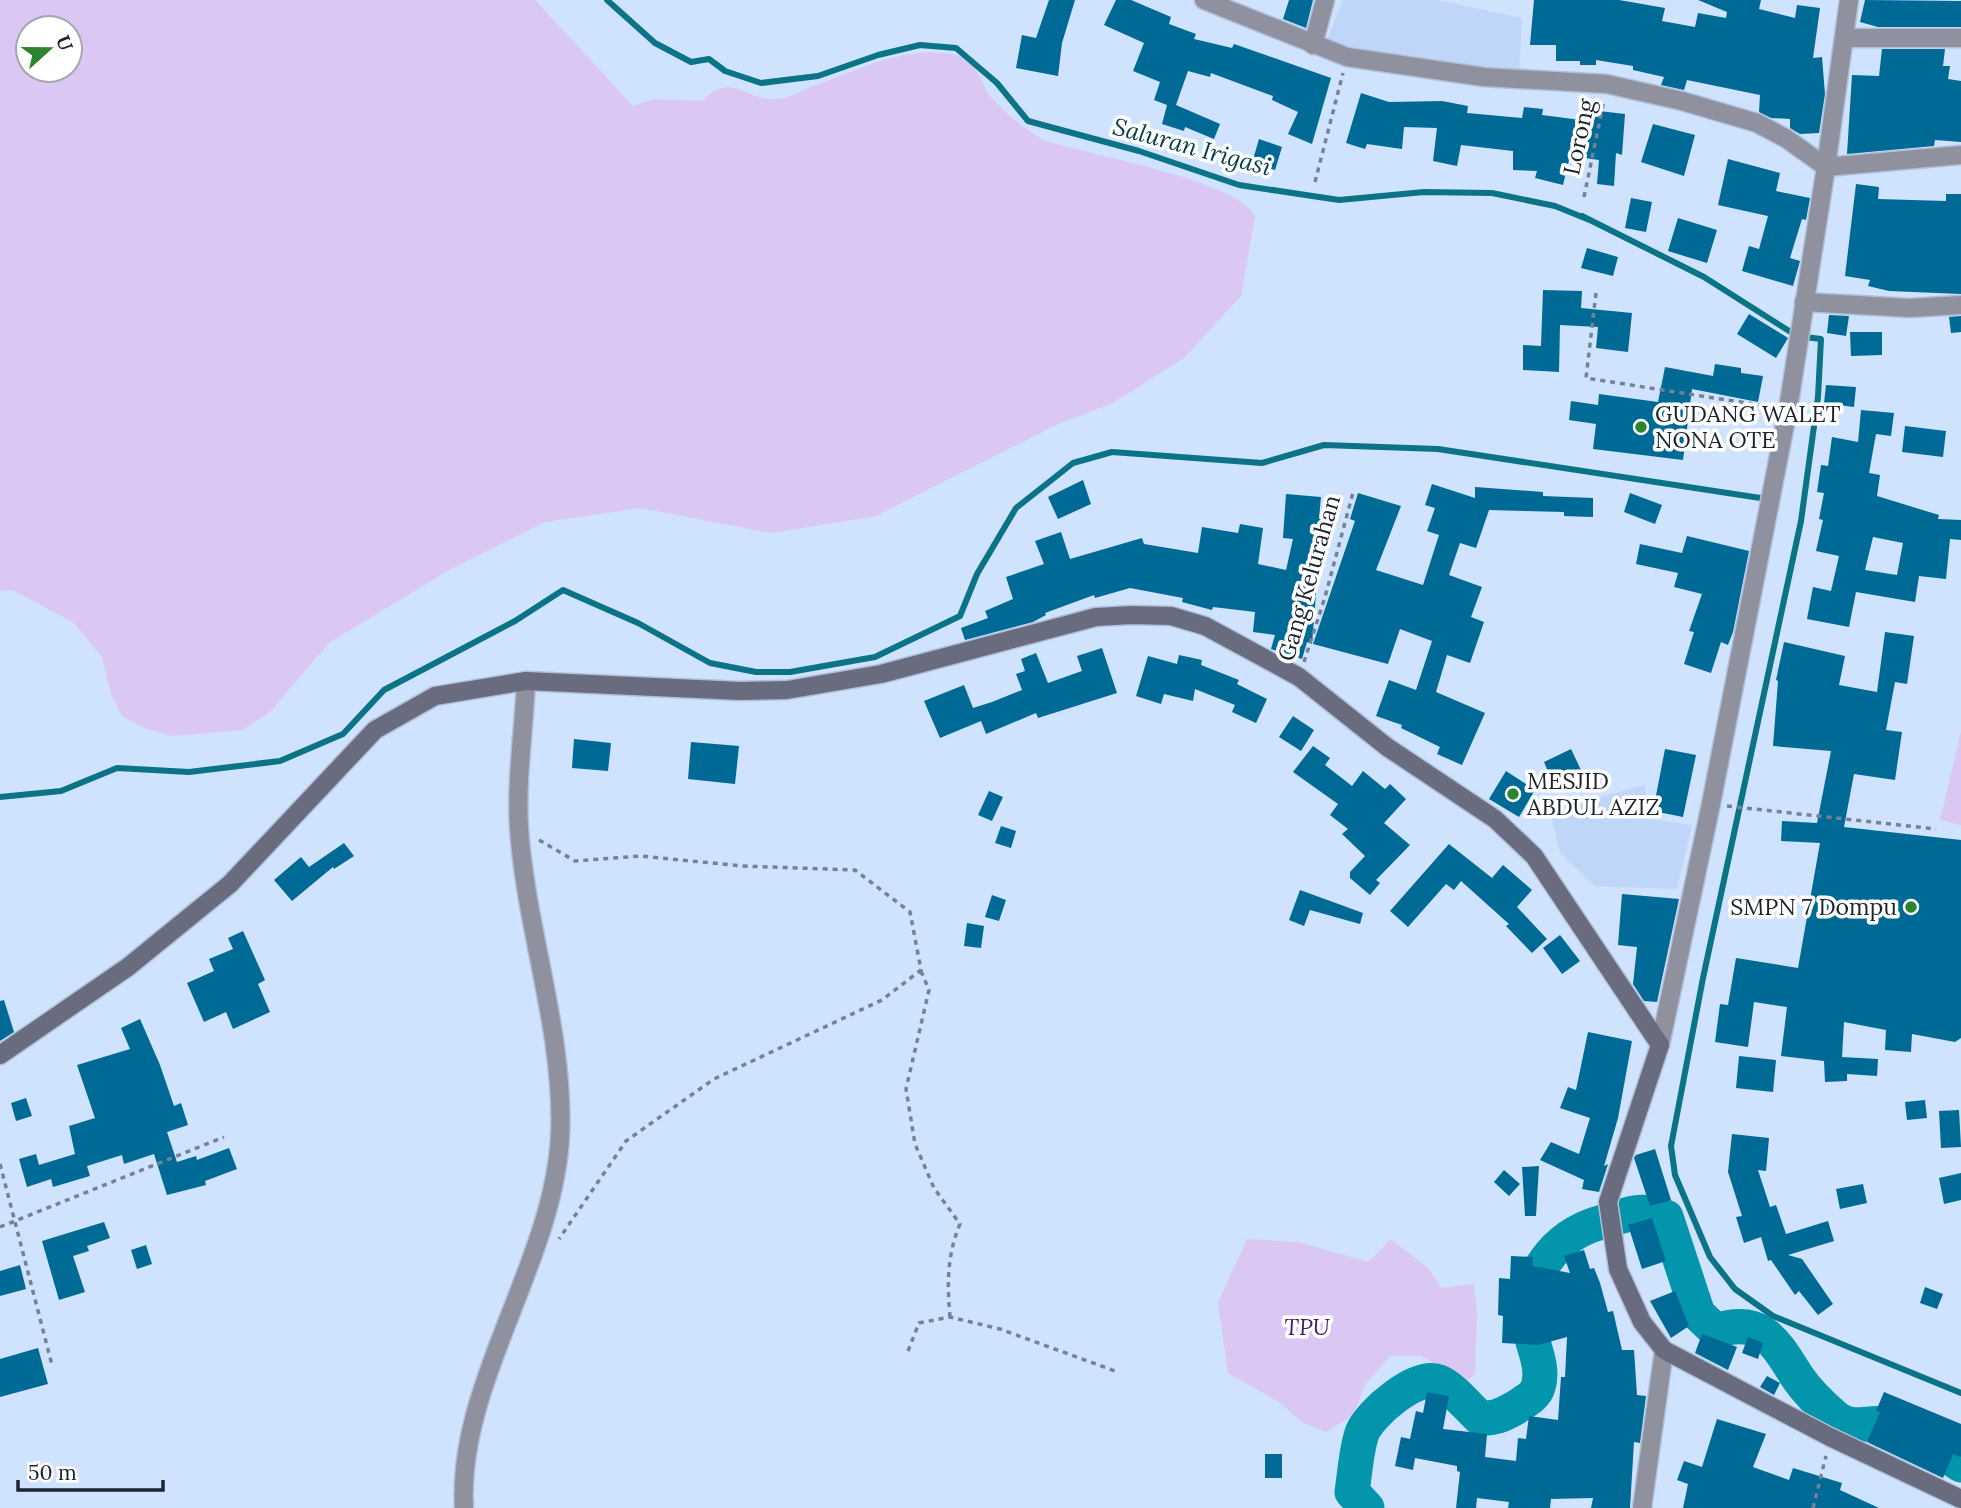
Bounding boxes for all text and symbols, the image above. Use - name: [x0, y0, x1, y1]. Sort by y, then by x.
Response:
- north arrow: [14, 14, 84, 84]
- text: U: [51, 32, 79, 54]
- street label: Lorong: [1556, 95, 1601, 177]
- water label: Saluran Irigasi: [1110, 110, 1275, 183]
- place label: GUDANG WALET NONA OTE: [1655, 399, 1841, 454]
- marker: GUDANG WALET NONA OTE: [1633, 419, 1649, 435]
- street label: Gang Kelurahan: [1271, 492, 1346, 664]
- place label: MESJID ABDUL AZIZ: [1526, 766, 1660, 821]
- marker: MESJID ABDUL AZIZ: [1505, 786, 1521, 802]
- place label: SMPN 7 Dompu: [1730, 892, 1897, 921]
- marker: SMPN 7 Dompu: [1903, 899, 1919, 915]
- park label: TPU: [1284, 1312, 1331, 1341]
- scale bar: [18, 1448, 163, 1492]
- text: 50 m: [28, 1459, 77, 1486]

